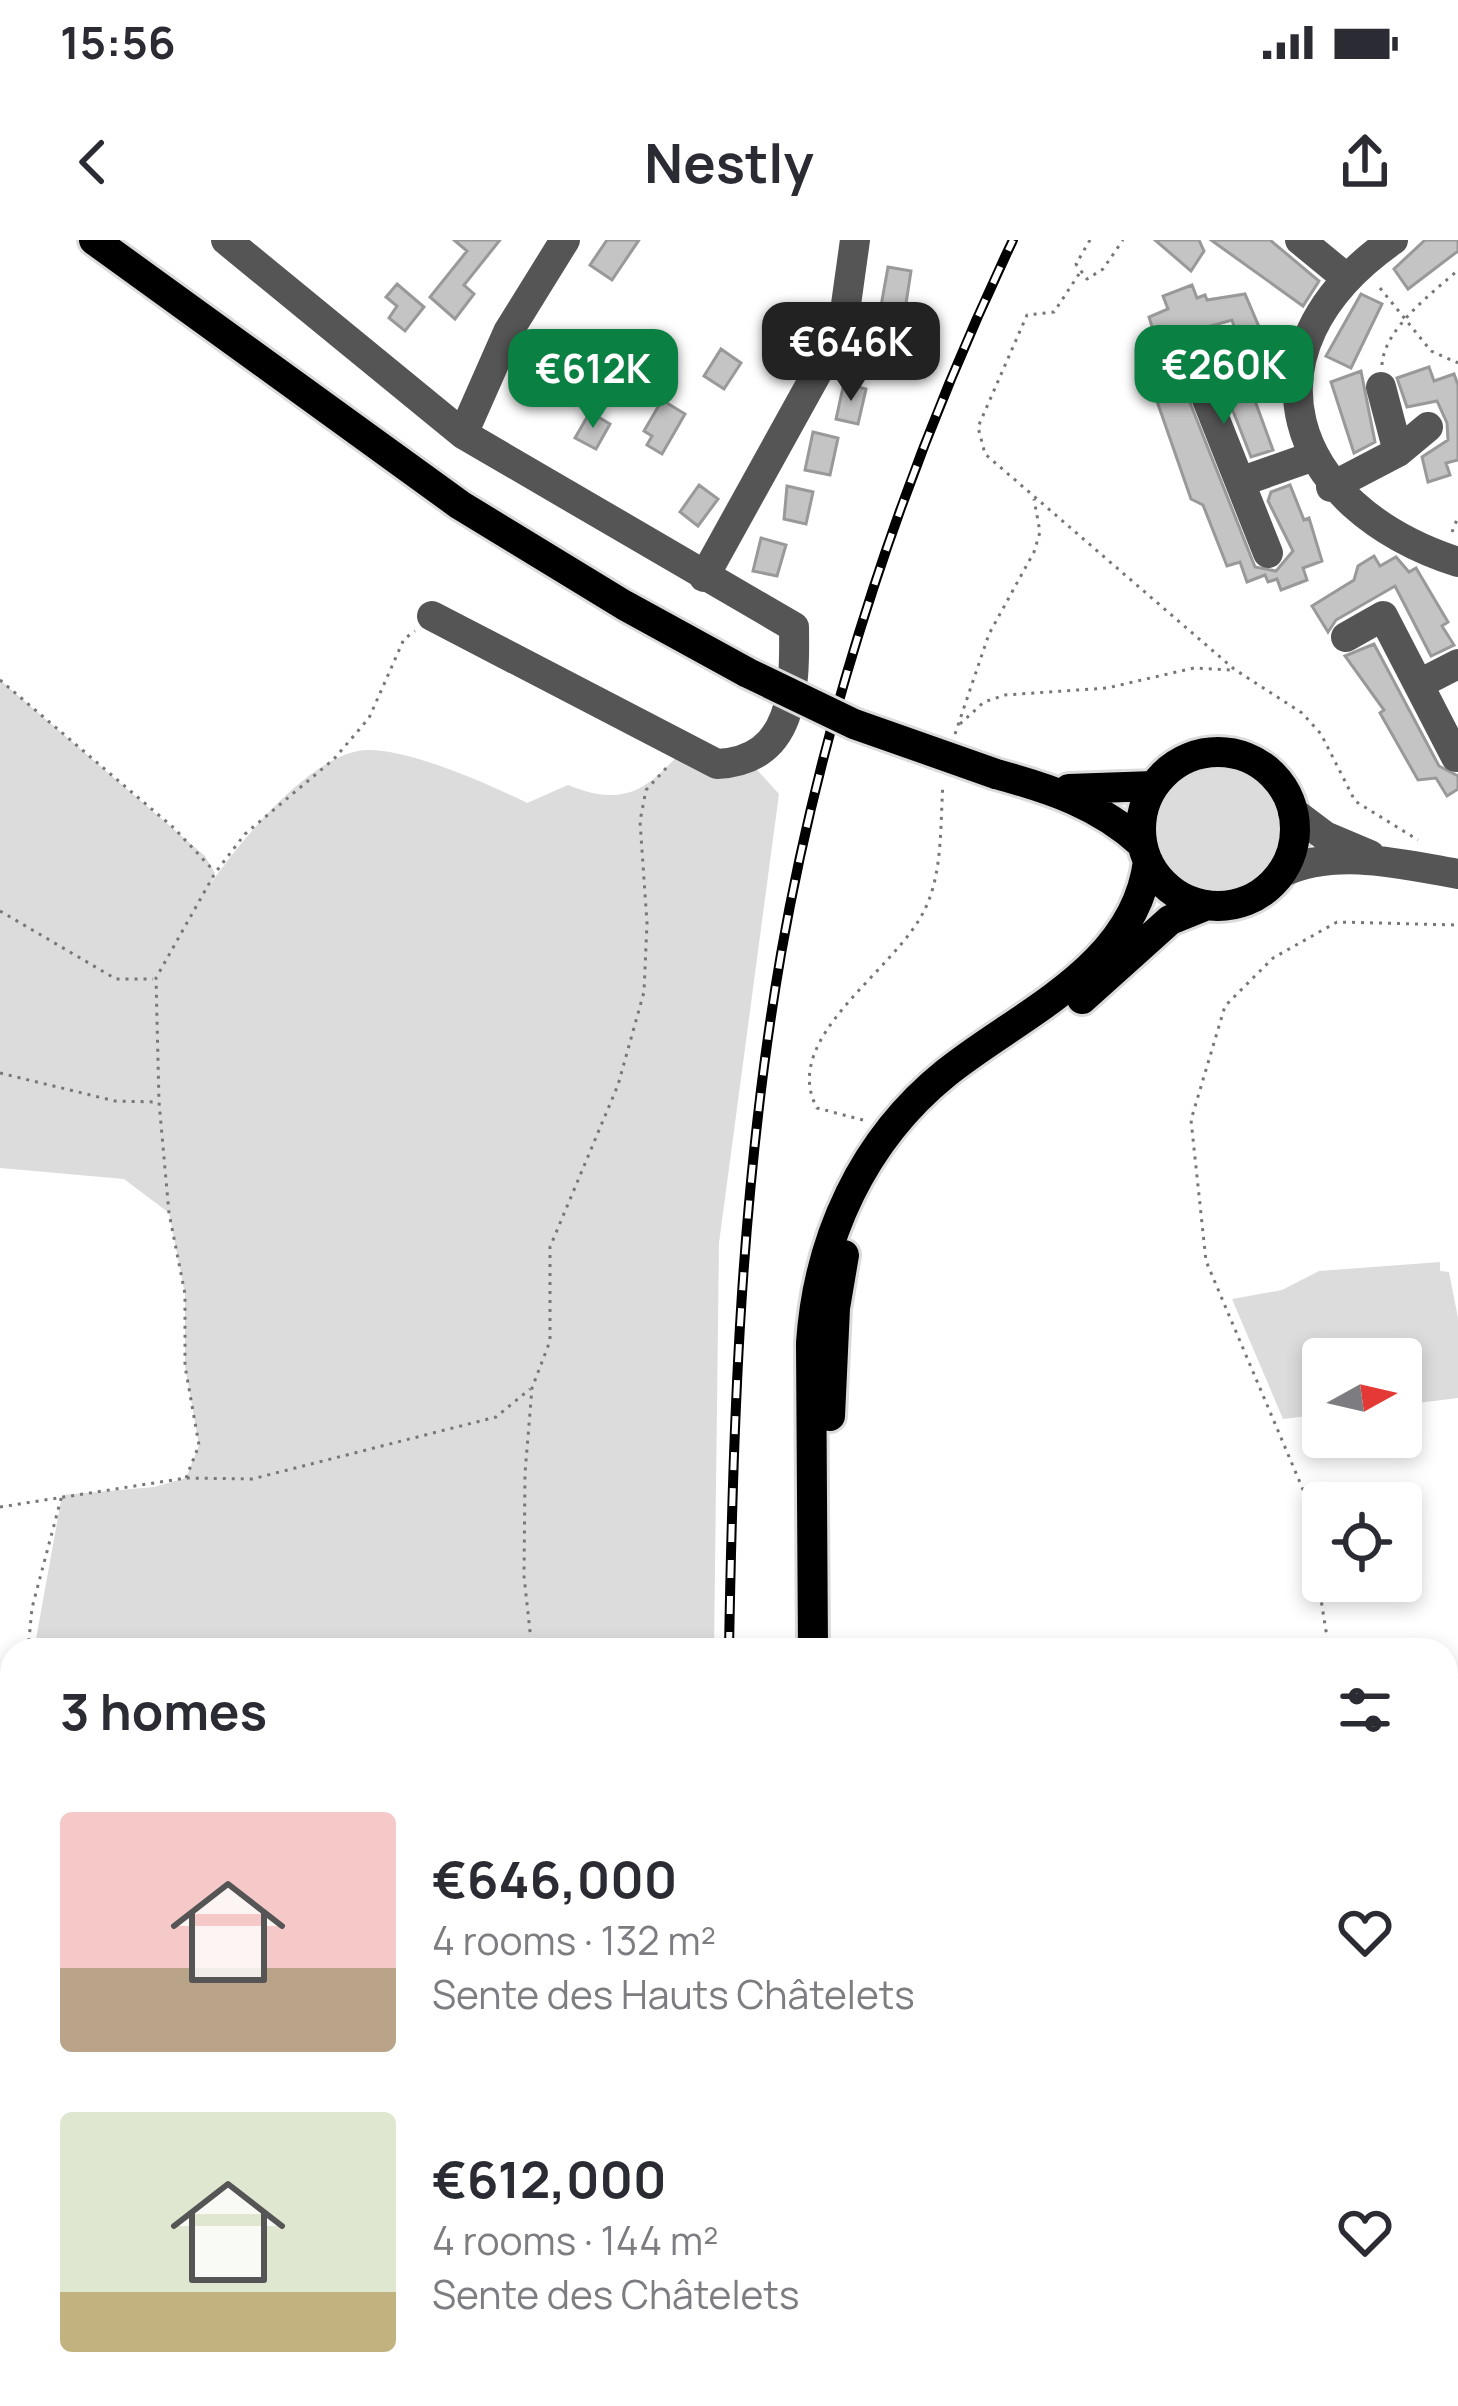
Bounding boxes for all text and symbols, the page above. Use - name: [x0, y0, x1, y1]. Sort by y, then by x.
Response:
- text: 15:56: [60, 11, 176, 73]
- text: Nestly: [644, 125, 814, 199]
- icon: back: [60, 129, 126, 195]
- icon: share: [1332, 129, 1398, 195]
- pin: €646K: [767, 302, 935, 404]
- text: €646K: [789, 314, 913, 368]
- pin: €260K: [1140, 325, 1308, 427]
- pin: €612K: [509, 329, 677, 431]
- text: €260K: [1162, 337, 1286, 391]
- text: €612K: [535, 341, 651, 395]
- north arrow: [1302, 1338, 1422, 1458]
- map controls: [1302, 1338, 1422, 1602]
- button: locate: [1302, 1482, 1422, 1602]
- text: 3 homes: [60, 1676, 267, 1745]
- icon: filters: [1332, 1677, 1398, 1743]
- text: €646,000: [432, 1844, 677, 1913]
- icon: home: [156, 1860, 300, 2004]
- icon: heart: [1332, 1899, 1398, 1965]
- text: 4 rooms · 132 m²: [432, 1913, 716, 1967]
- text: Sente des Hauts Châtelets: [432, 1967, 915, 2021]
- text: €612,000: [432, 2144, 667, 2213]
- icon: home: [156, 2160, 300, 2304]
- icon: heart: [1332, 2199, 1398, 2265]
- text: 4 rooms · 144 m²: [432, 2213, 719, 2267]
- text: Sente des Châtelets: [432, 2267, 799, 2321]

